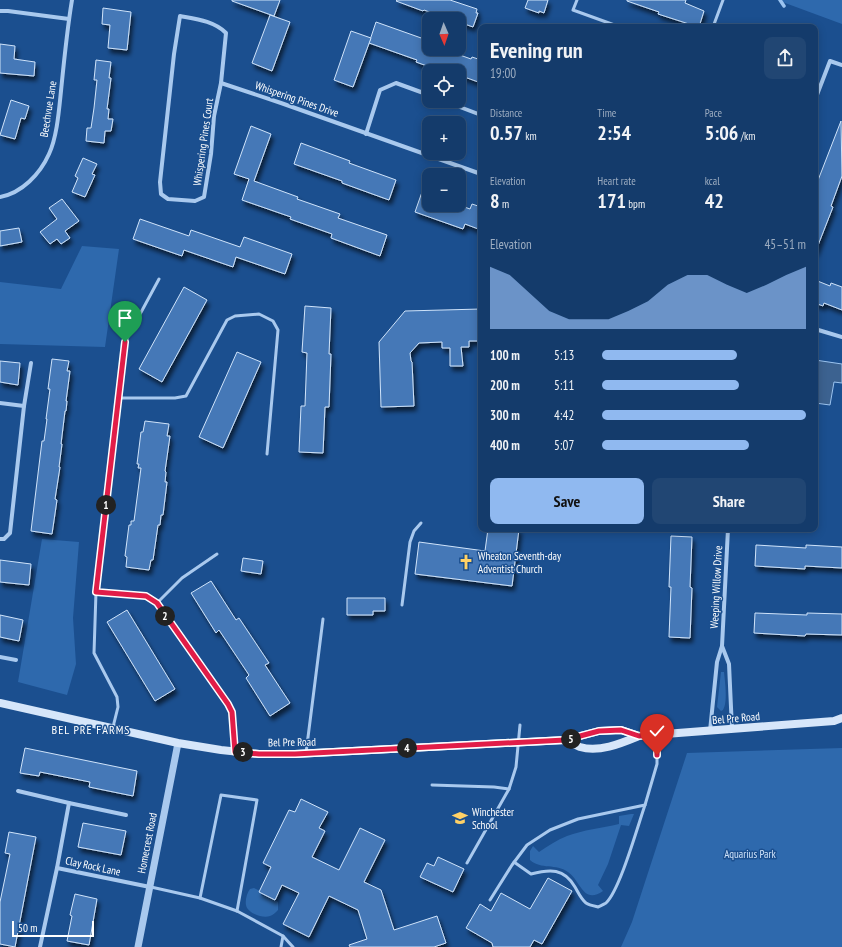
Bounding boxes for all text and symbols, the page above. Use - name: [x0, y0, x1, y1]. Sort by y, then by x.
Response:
- north arrow: [422, 12, 466, 56]
- map controls: [422, 12, 466, 212]
- text: Evening run: [490, 36, 583, 64]
- button: share: [764, 37, 806, 79]
- button: locate: [422, 64, 466, 108]
- text: 19:00: [490, 65, 516, 82]
- street label: Whispering Pines Drive: [253, 78, 341, 120]
- street label: Beechvue Lane: [37, 79, 59, 138]
- street label: Whispering Pines Court: [190, 97, 216, 187]
- text: Distance: [490, 106, 522, 120]
- text: Time: [597, 106, 616, 120]
- text: Pace: [705, 106, 722, 120]
- button: +: [422, 116, 466, 160]
- text: 0.57: [490, 120, 523, 146]
- text: 2:54: [597, 120, 631, 146]
- text: 5:06: [705, 120, 738, 146]
- text: km: [523, 129, 537, 143]
- text: /km: [738, 129, 755, 143]
- button: −: [422, 168, 466, 212]
- text: Elevation: [490, 174, 525, 188]
- text: Heart rate: [597, 174, 636, 188]
- text: kcal: [705, 174, 720, 188]
- text: 8: [490, 188, 500, 214]
- text: 171: [597, 188, 626, 214]
- text: 42: [705, 188, 724, 214]
- text: m: [500, 197, 509, 211]
- text: bpm: [626, 197, 645, 211]
- text: Elevation: [490, 236, 532, 253]
- text: 45–51 m: [764, 236, 806, 253]
- pin: [108, 301, 142, 342]
- icon: arrive: [114, 307, 136, 329]
- text: 100 m: [490, 347, 520, 364]
- text: 5:13: [554, 347, 574, 364]
- text: 200 m: [490, 377, 520, 394]
- text: 5:11: [554, 377, 574, 394]
- text: 300 m: [490, 407, 520, 424]
- text: 4:42: [554, 407, 574, 424]
- text: 400 m: [490, 437, 520, 454]
- text: 5:07: [554, 437, 574, 454]
- button: Save: [490, 478, 644, 524]
- button: Share: [652, 478, 806, 524]
- pin: 1: [96, 495, 116, 515]
- text: 1: [103, 498, 109, 512]
- street label: Weeping Willow Drive: [707, 545, 725, 629]
- place label: Wheaton Seventh-day Adventist Church: [478, 549, 562, 576]
- church icon: Wheaton Seventh-day Adventist Church: [457, 553, 475, 571]
- pin: 2: [155, 606, 175, 626]
- text: 2: [162, 609, 168, 623]
- street label: Bel Pre Road: [712, 709, 761, 727]
- pin: [640, 714, 674, 755]
- icon: check: [646, 720, 668, 742]
- district label: BEL PRE FARMS: [52, 722, 130, 737]
- pin: 5: [561, 729, 581, 749]
- text: 5: [568, 732, 574, 746]
- street label: Bel Pre Road: [268, 735, 316, 749]
- pin: 4: [397, 738, 417, 758]
- text: 4: [404, 741, 410, 755]
- pin: 3: [233, 742, 253, 762]
- text: 3: [240, 745, 246, 759]
- place label: Winchester School: [472, 805, 514, 832]
- school or university icon: Winchester School: [451, 809, 469, 827]
- street label: Homecrest Road: [134, 811, 160, 875]
- park label: Aquarius Park: [724, 847, 777, 861]
- street label: Clay Rock Lane: [64, 853, 122, 879]
- scale bar: [12, 919, 94, 938]
- text: 50 m: [18, 921, 37, 935]

